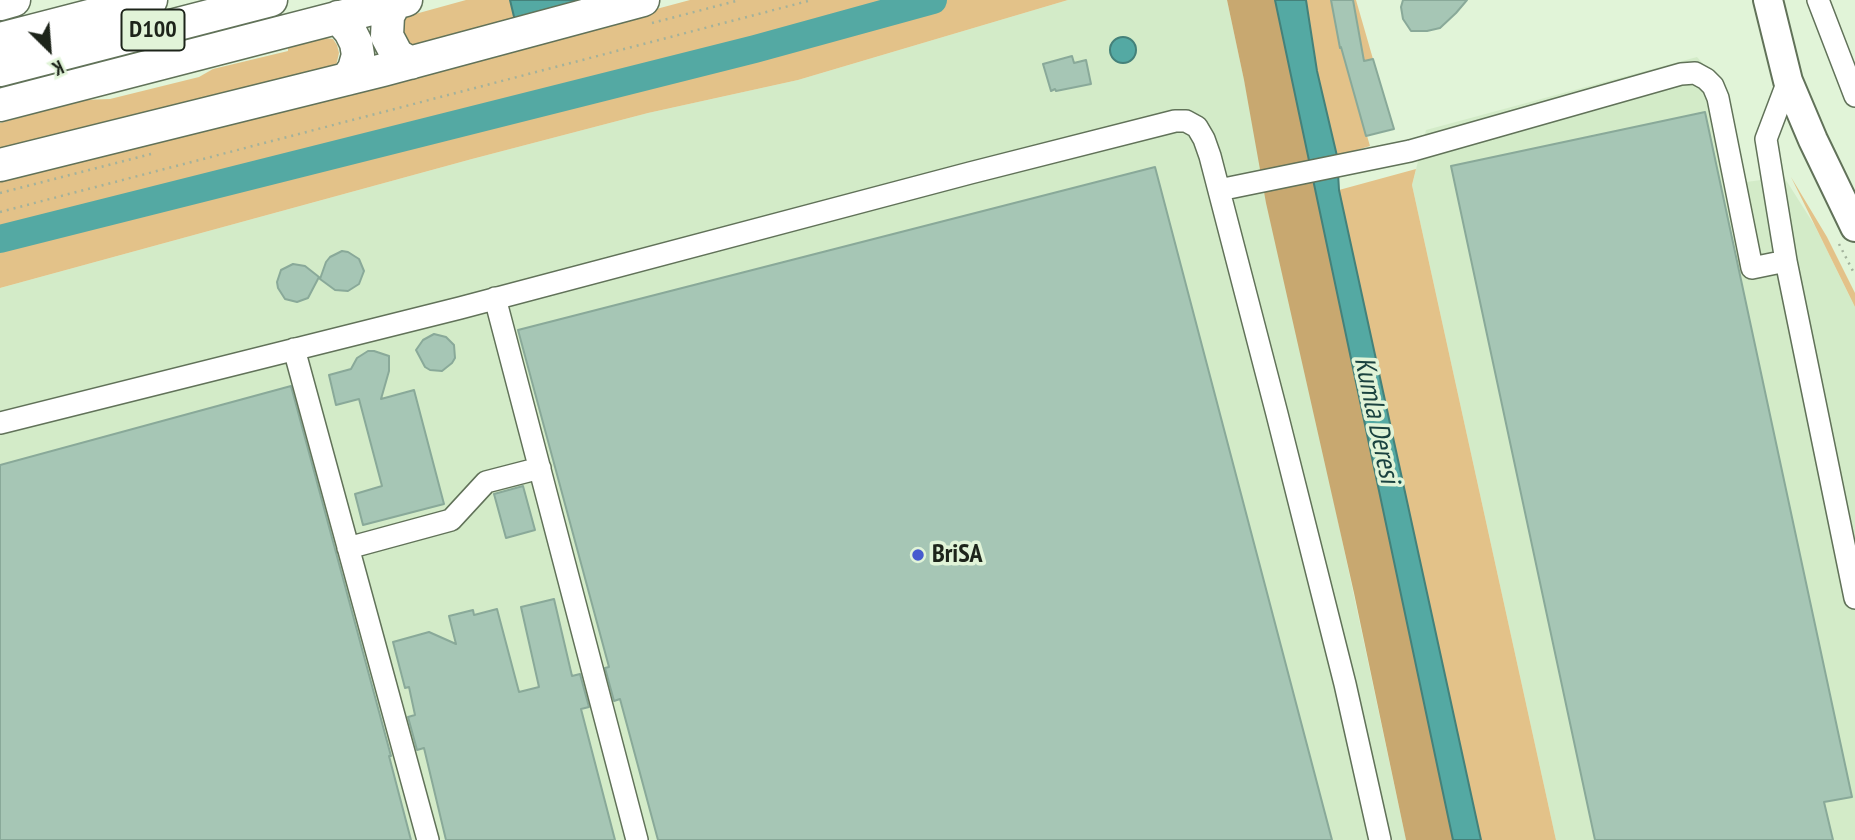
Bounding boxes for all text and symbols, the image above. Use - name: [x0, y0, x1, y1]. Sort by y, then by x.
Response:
- road number: D100: [122, 10, 184, 50]
- north arrow: [14, 14, 84, 84]
- text: K: [48, 55, 67, 81]
- water label: Kumla Deresi: [1346, 354, 1406, 486]
- place label: BriSA: [932, 539, 983, 571]
- marker: BriSA: [910, 547, 926, 563]

